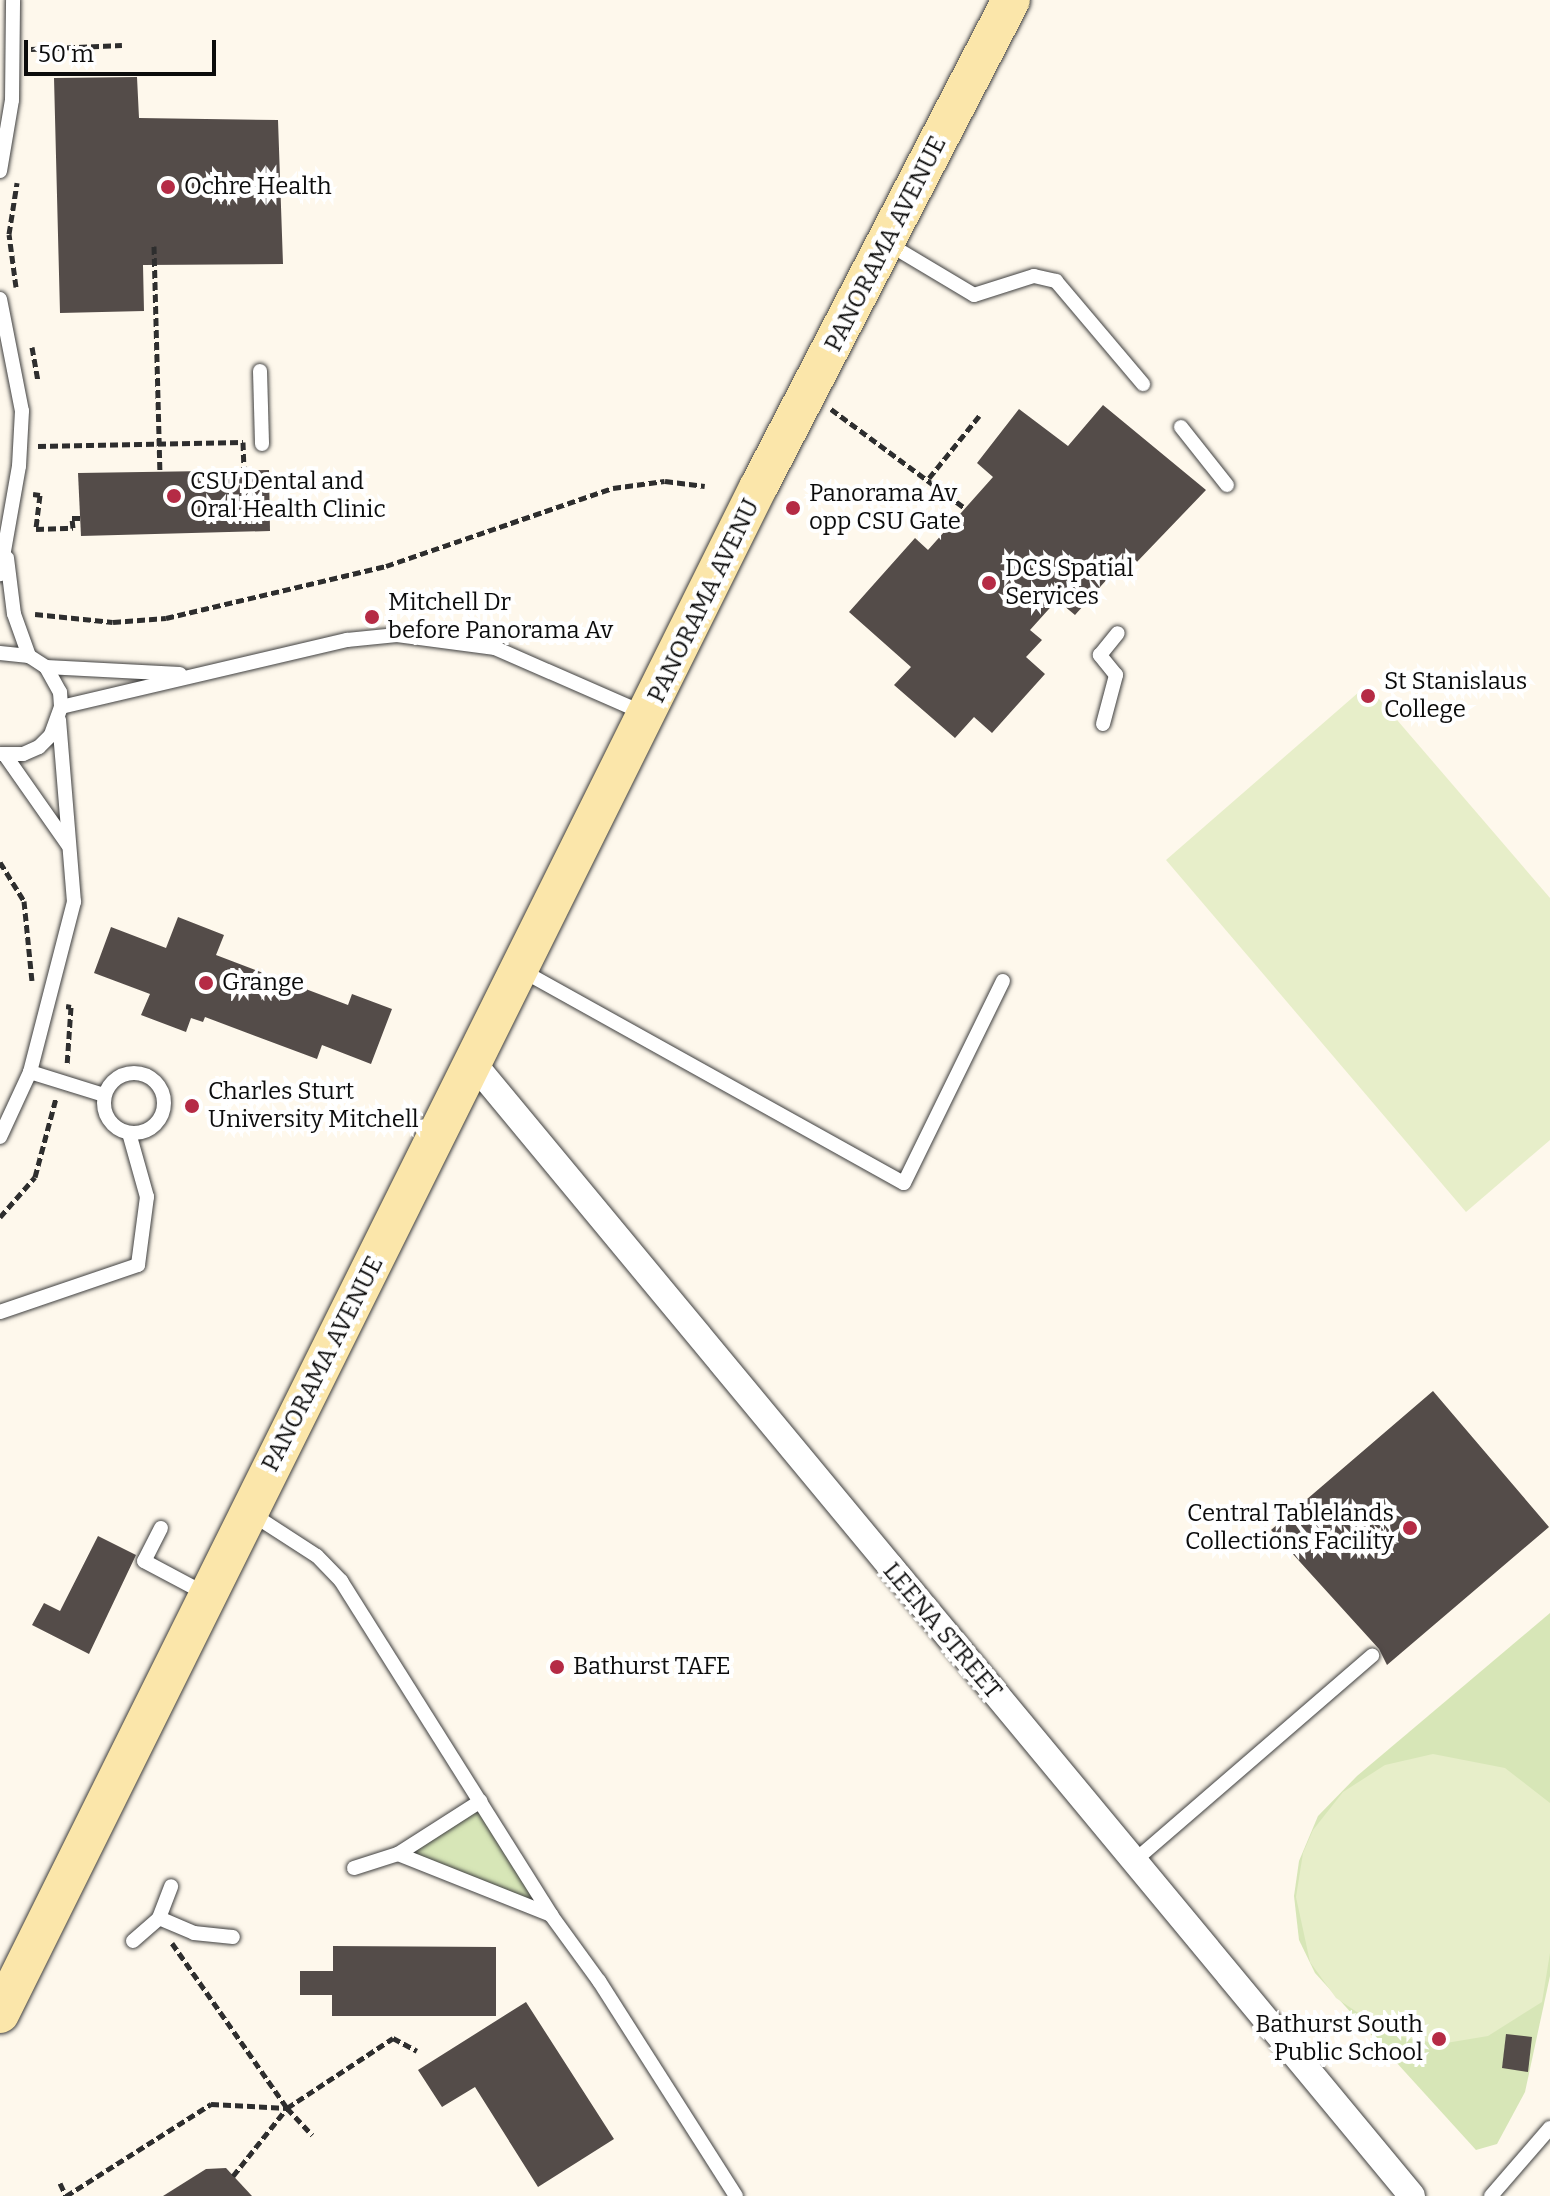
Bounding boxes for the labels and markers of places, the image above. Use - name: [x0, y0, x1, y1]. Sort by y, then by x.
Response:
- place label: Ochre Health: [184, 173, 332, 201]
- marker: Ochre Health: [159, 178, 177, 196]
- place label: CSU Dental and Oral Health Clinic: [190, 468, 386, 524]
- place label: Panorama Av opp CSU Gate: [809, 480, 961, 536]
- marker: CSU Dental and Oral Health Clinic: [165, 487, 183, 505]
- marker: Panorama Av opp CSU Gate: [784, 499, 802, 517]
- place label: DCS Spatial Services: [1005, 555, 1134, 611]
- marker: DCS Spatial Services: [980, 574, 998, 592]
- place label: Mitchell Dr before Panorama Av: [388, 589, 613, 645]
- marker: Mitchell Dr before Panorama Av: [363, 608, 381, 626]
- place label: St Stanislaus College: [1384, 668, 1527, 724]
- marker: St Stanislaus College: [1359, 687, 1377, 705]
- place label: Grange: [222, 969, 304, 997]
- marker: Grange: [197, 974, 215, 992]
- place label: Charles Sturt University Mitchell: [208, 1078, 419, 1134]
- marker: Charles Sturt University Mitchell: [183, 1097, 201, 1115]
- place label: Central Tablelands Collections Facility: [1185, 1500, 1394, 1556]
- marker: Central Tablelands Collections Facility: [1401, 1519, 1419, 1537]
- place label: Bathurst TAFE: [573, 1653, 731, 1681]
- marker: Bathurst TAFE: [548, 1658, 566, 1676]
- place label: Bathurst South Public School: [1255, 2011, 1423, 2067]
- marker: Bathurst South Public School: [1430, 2030, 1448, 2048]

